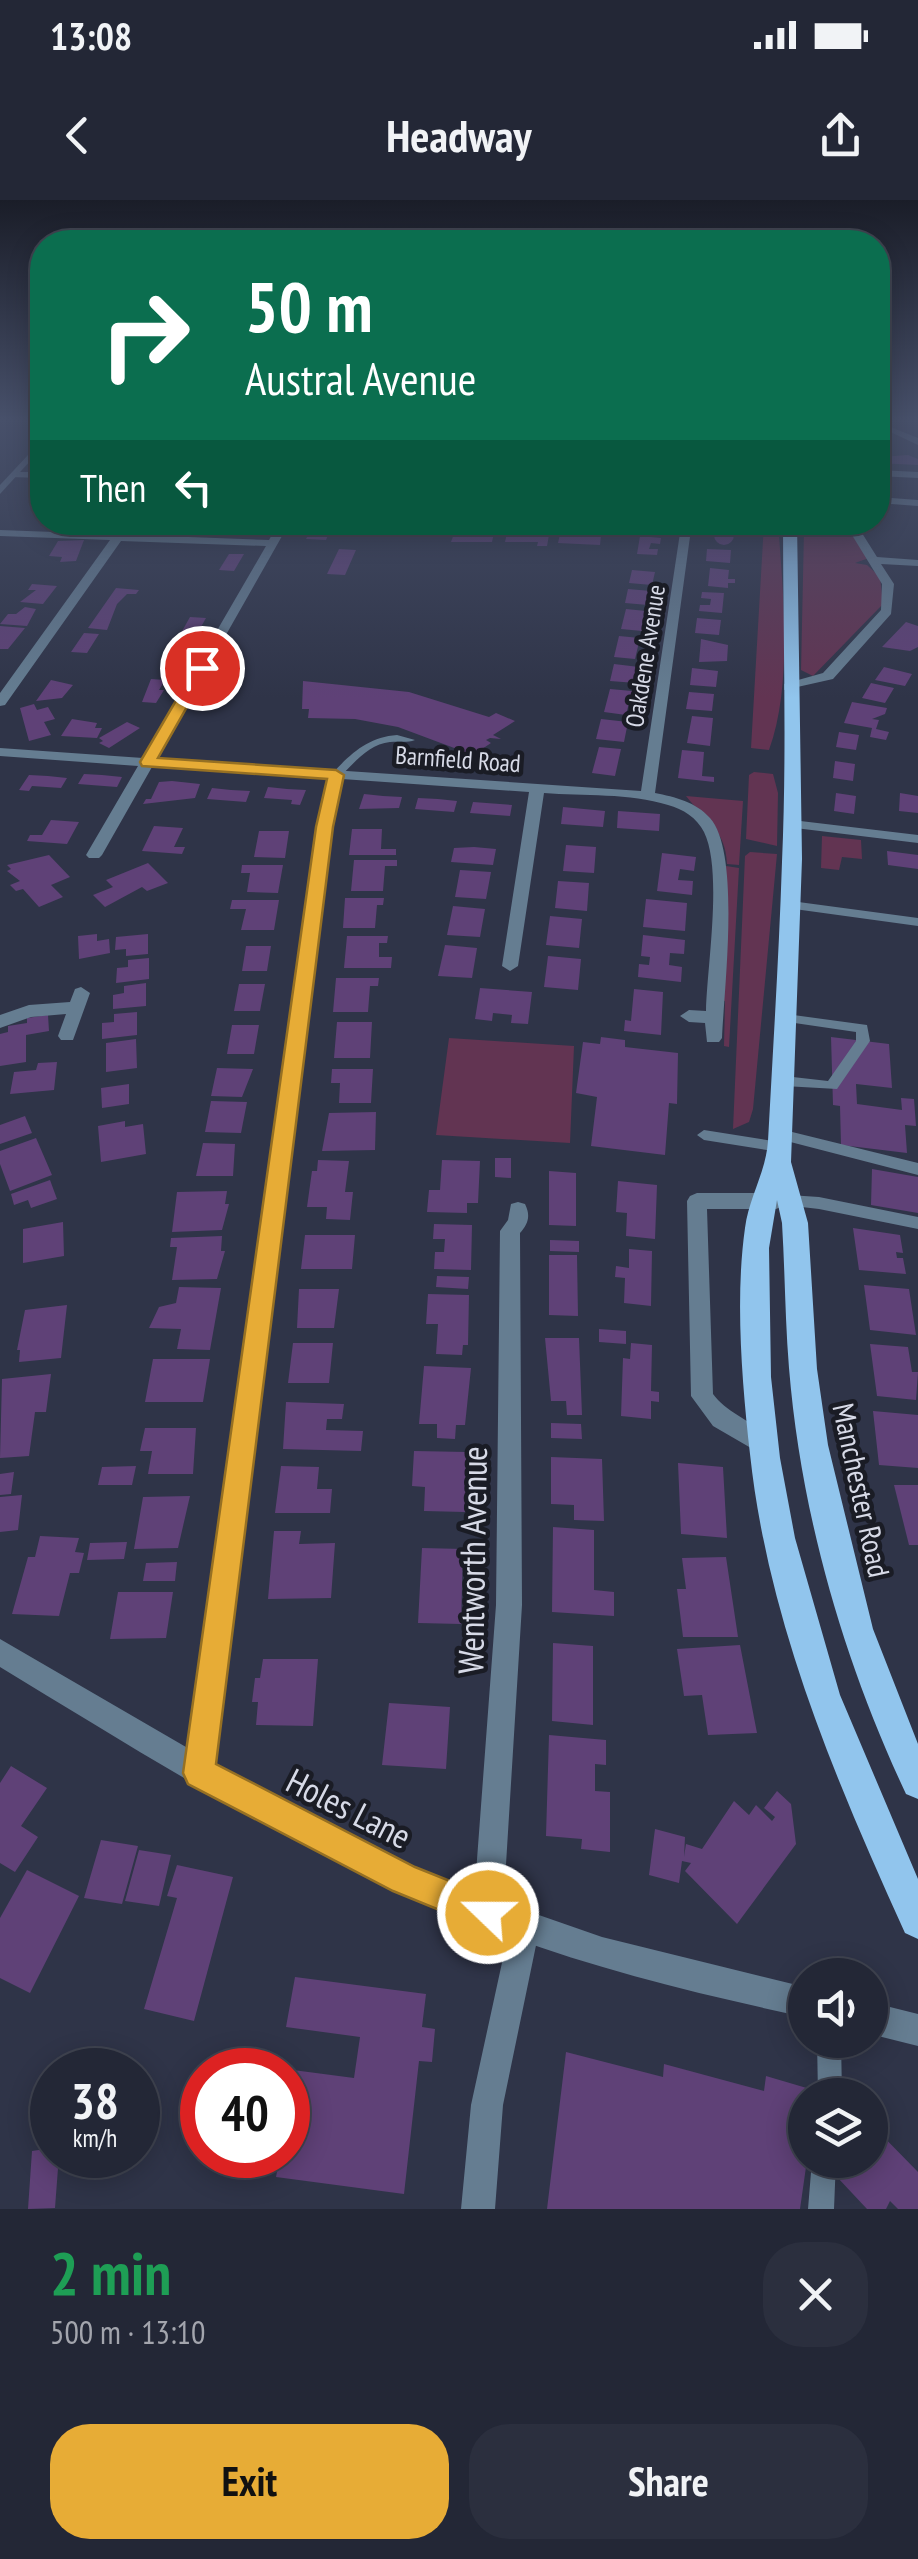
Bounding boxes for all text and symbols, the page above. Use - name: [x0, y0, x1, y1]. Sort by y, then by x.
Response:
- text: 13:08: [50, 11, 132, 60]
- text: Headway: [386, 106, 532, 164]
- icon: back: [50, 108, 105, 163]
- icon: share: [813, 108, 868, 163]
- text: 50 m: [245, 261, 373, 351]
- icon: right: [80, 270, 210, 400]
- text: Austral Avenue: [245, 349, 476, 407]
- icon: left: [166, 460, 221, 515]
- text: Then: [80, 463, 146, 512]
- street label: Oakdene Avenue: [618, 583, 672, 729]
- pin: [160, 626, 245, 711]
- icon: arrive: [175, 641, 230, 696]
- street label: Barnfield Road: [394, 739, 522, 779]
- street label: Manchester Road: [825, 1399, 899, 1581]
- street label: Wentworth Avenue: [447, 1446, 497, 1674]
- street label: Holes Lane: [279, 1757, 419, 1859]
- position arrow: [436, 1861, 540, 1965]
- map controls: [788, 1958, 888, 2178]
- button: sound: [788, 1958, 888, 2058]
- speed limit sign: 40: [180, 2048, 310, 2178]
- text: 38: [71, 2068, 119, 2133]
- button: layers: [788, 2078, 888, 2178]
- text: km/h: [73, 2122, 117, 2154]
- text: 2 min: [50, 2234, 171, 2312]
- button: close: [763, 2242, 868, 2347]
- text: 500 m · 13:10: [50, 2311, 205, 2353]
- button: Exit: [50, 2424, 449, 2539]
- button: Share: [469, 2424, 868, 2539]

